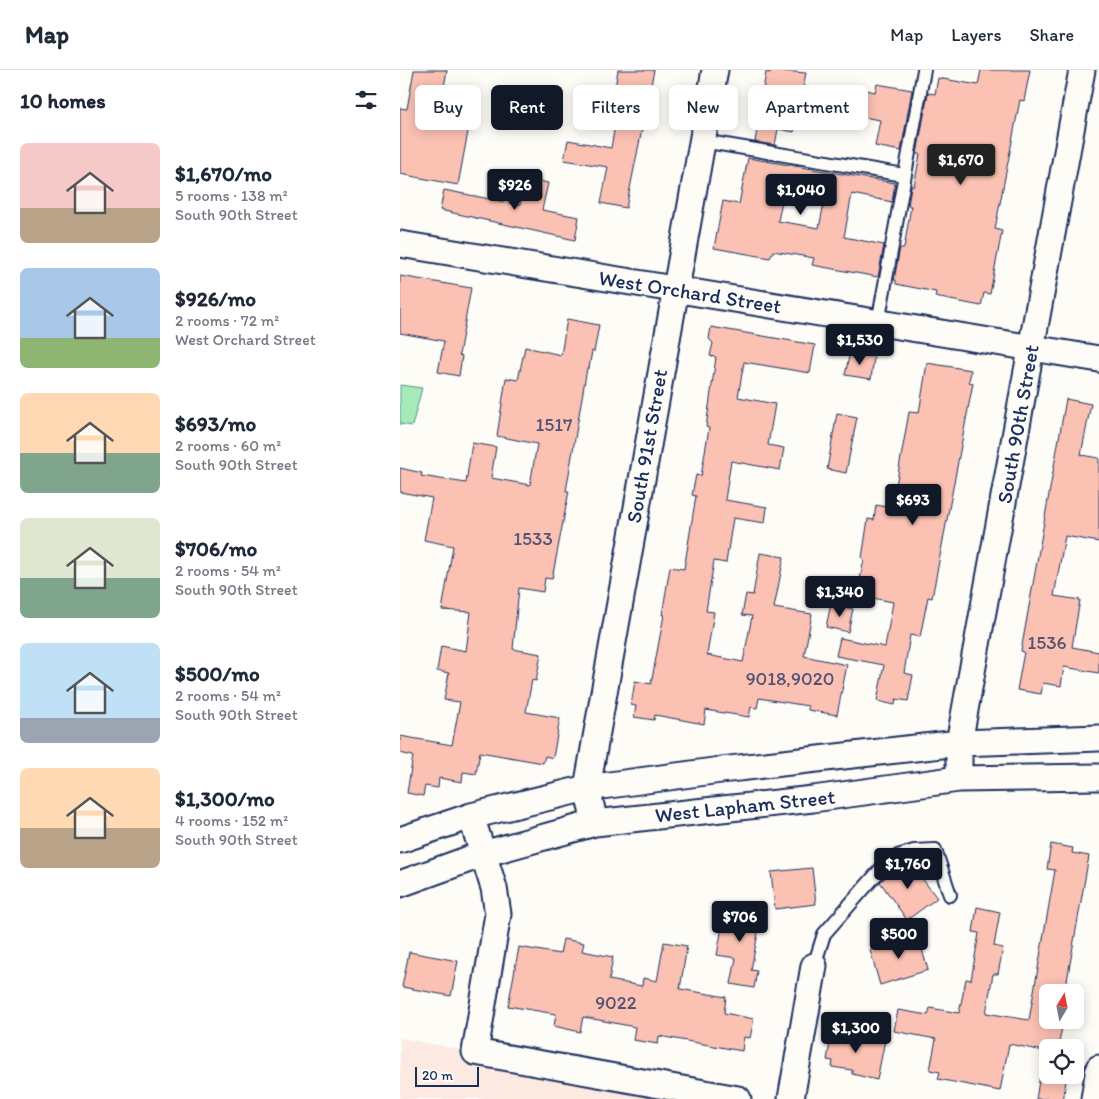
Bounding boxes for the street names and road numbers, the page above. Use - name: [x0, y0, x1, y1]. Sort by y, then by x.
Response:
- street label: West Orchard Street: [597, 265, 783, 318]
- street label: South 90th Street: [991, 342, 1044, 505]
- street label: South 91st Street: [621, 367, 672, 525]
- street label: West Lapham Street: [654, 784, 836, 827]

